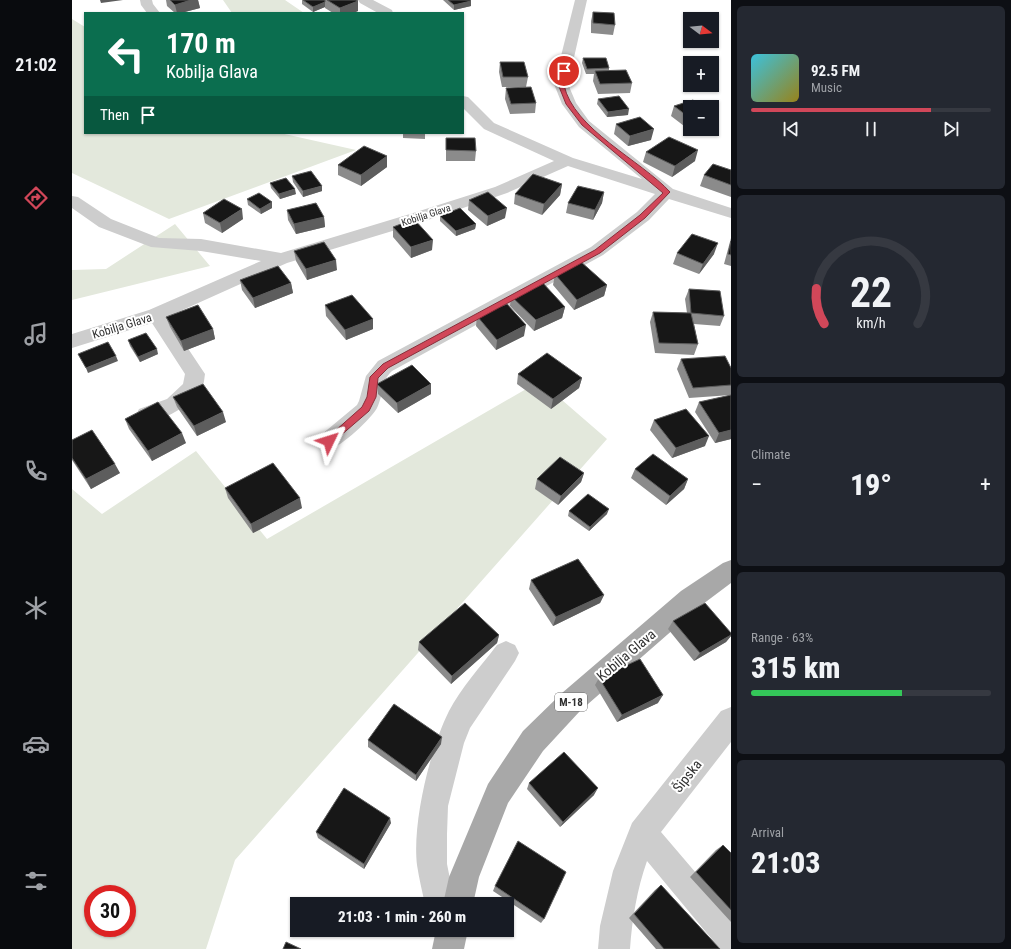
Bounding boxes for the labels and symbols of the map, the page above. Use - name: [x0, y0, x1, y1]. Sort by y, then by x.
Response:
- north arrow: [683, 12, 719, 48]
- pin: [547, 54, 581, 88]
- street label: Kobilja Glava: [400, 202, 452, 228]
- street label: Kobilja Glava: [91, 310, 154, 342]
- position arrow: [308, 420, 350, 462]
- street label: Kobilja Glava: [593, 626, 659, 684]
- road number: M-18: [555, 693, 587, 711]
- street label: Šipska: [669, 756, 705, 795]
- speed limit sign: 30: [84, 885, 136, 937]

